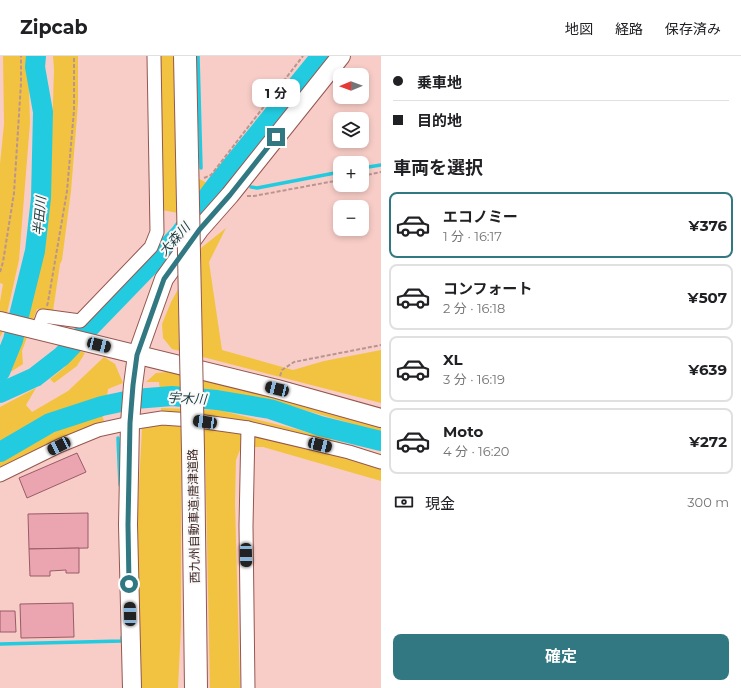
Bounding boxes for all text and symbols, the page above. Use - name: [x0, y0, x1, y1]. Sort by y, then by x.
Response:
- text: Zipcab: [20, 16, 88, 39]
- text: 地図: [565, 20, 593, 38]
- text: 経路: [615, 20, 643, 38]
- text: 保存済み: [665, 20, 721, 38]
- north arrow: [333, 68, 369, 104]
- map controls: [333, 68, 369, 236]
- text: 乗車地: [417, 73, 462, 92]
- callout: 1 分: [252, 79, 300, 107]
- text: 1 分: [265, 85, 287, 101]
- text: 目的地: [417, 111, 462, 130]
- button: layers: [333, 112, 369, 148]
- route end: [267, 128, 285, 146]
- button: +: [333, 156, 369, 192]
- text: 車両を選択: [393, 157, 483, 179]
- water label: 半田川: [29, 194, 49, 236]
- button: −: [333, 200, 369, 236]
- icon: car: [395, 207, 431, 243]
- text: エコノミー: [443, 207, 518, 226]
- text: ¥376: [689, 216, 727, 235]
- water label: 大森川: [155, 218, 194, 259]
- text: 1 分 · 16:17: [443, 228, 502, 244]
- icon: car: [395, 279, 431, 315]
- text: コンフォート: [443, 279, 533, 298]
- text: ¥507: [688, 288, 727, 307]
- text: 2 分 · 16:18: [443, 300, 505, 316]
- car: [86, 336, 112, 354]
- text: XL: [443, 350, 462, 369]
- icon: car: [395, 351, 431, 387]
- text: ¥639: [688, 360, 727, 379]
- text: 3 分 · 16:19: [443, 371, 505, 387]
- car: [264, 380, 290, 398]
- water label: 宇木川: [167, 389, 209, 407]
- car: [192, 414, 218, 430]
- text: Moto: [443, 422, 483, 441]
- icon: car: [395, 423, 431, 459]
- text: ¥272: [689, 432, 727, 451]
- car: [46, 435, 72, 457]
- car: [307, 436, 333, 454]
- text: 4 分 · 16:20: [443, 443, 509, 459]
- street label: 西九州自動車道;唐津道路: [185, 449, 202, 583]
- icon: cash: [393, 491, 415, 513]
- text: 現金: [425, 494, 455, 513]
- text: 300 m: [687, 494, 729, 510]
- car: [240, 543, 252, 567]
- route start: [120, 575, 138, 593]
- car: [124, 602, 136, 626]
- button: 確定: [393, 634, 729, 680]

